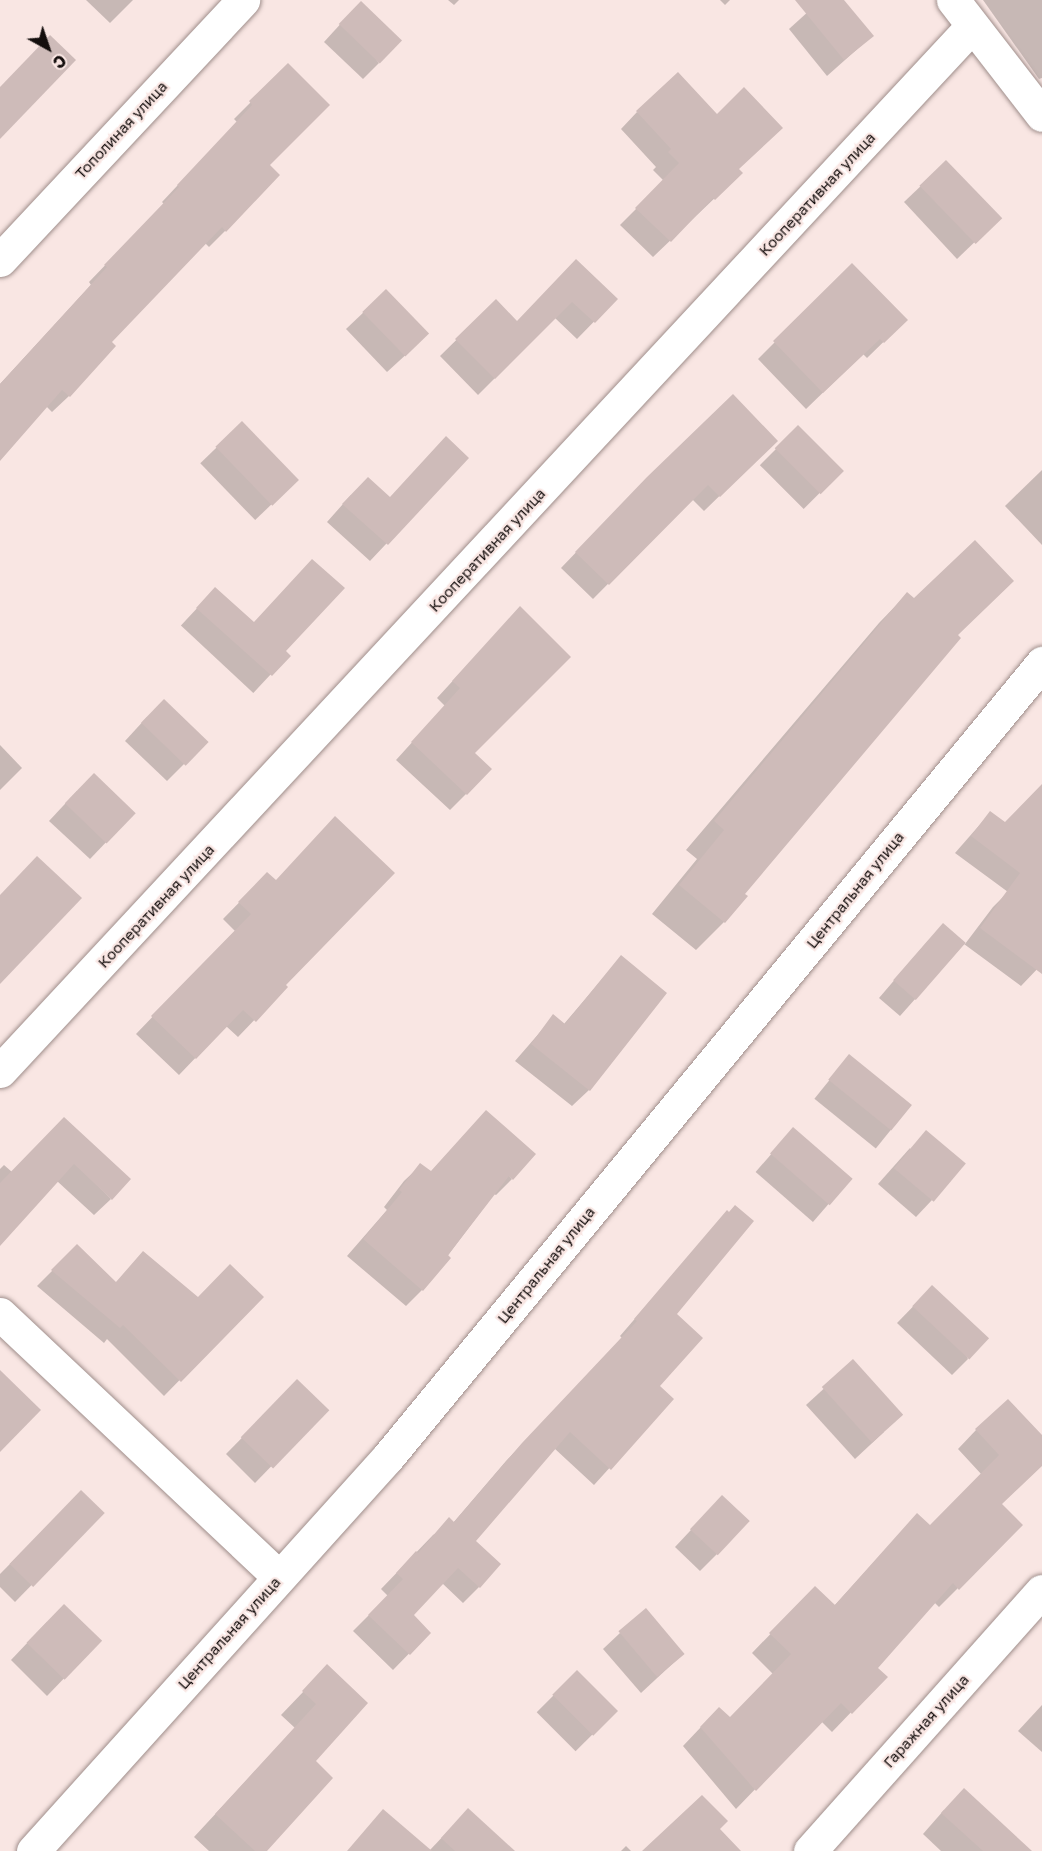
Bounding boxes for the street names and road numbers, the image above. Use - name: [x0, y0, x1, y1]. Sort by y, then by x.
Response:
- street label: Тополиная улица: [71, 78, 171, 182]
- street label: Кооперативная улица: [755, 129, 879, 259]
- street label: Кооперативная улица: [425, 485, 549, 615]
- street label: Центральная улица: [802, 828, 908, 952]
- street label: Кооперативная улица: [94, 841, 218, 971]
- street label: Центральная улица: [493, 1203, 599, 1327]
- street label: Центральная улица: [174, 1573, 284, 1693]
- street label: Гаражная улица: [880, 1671, 972, 1771]

